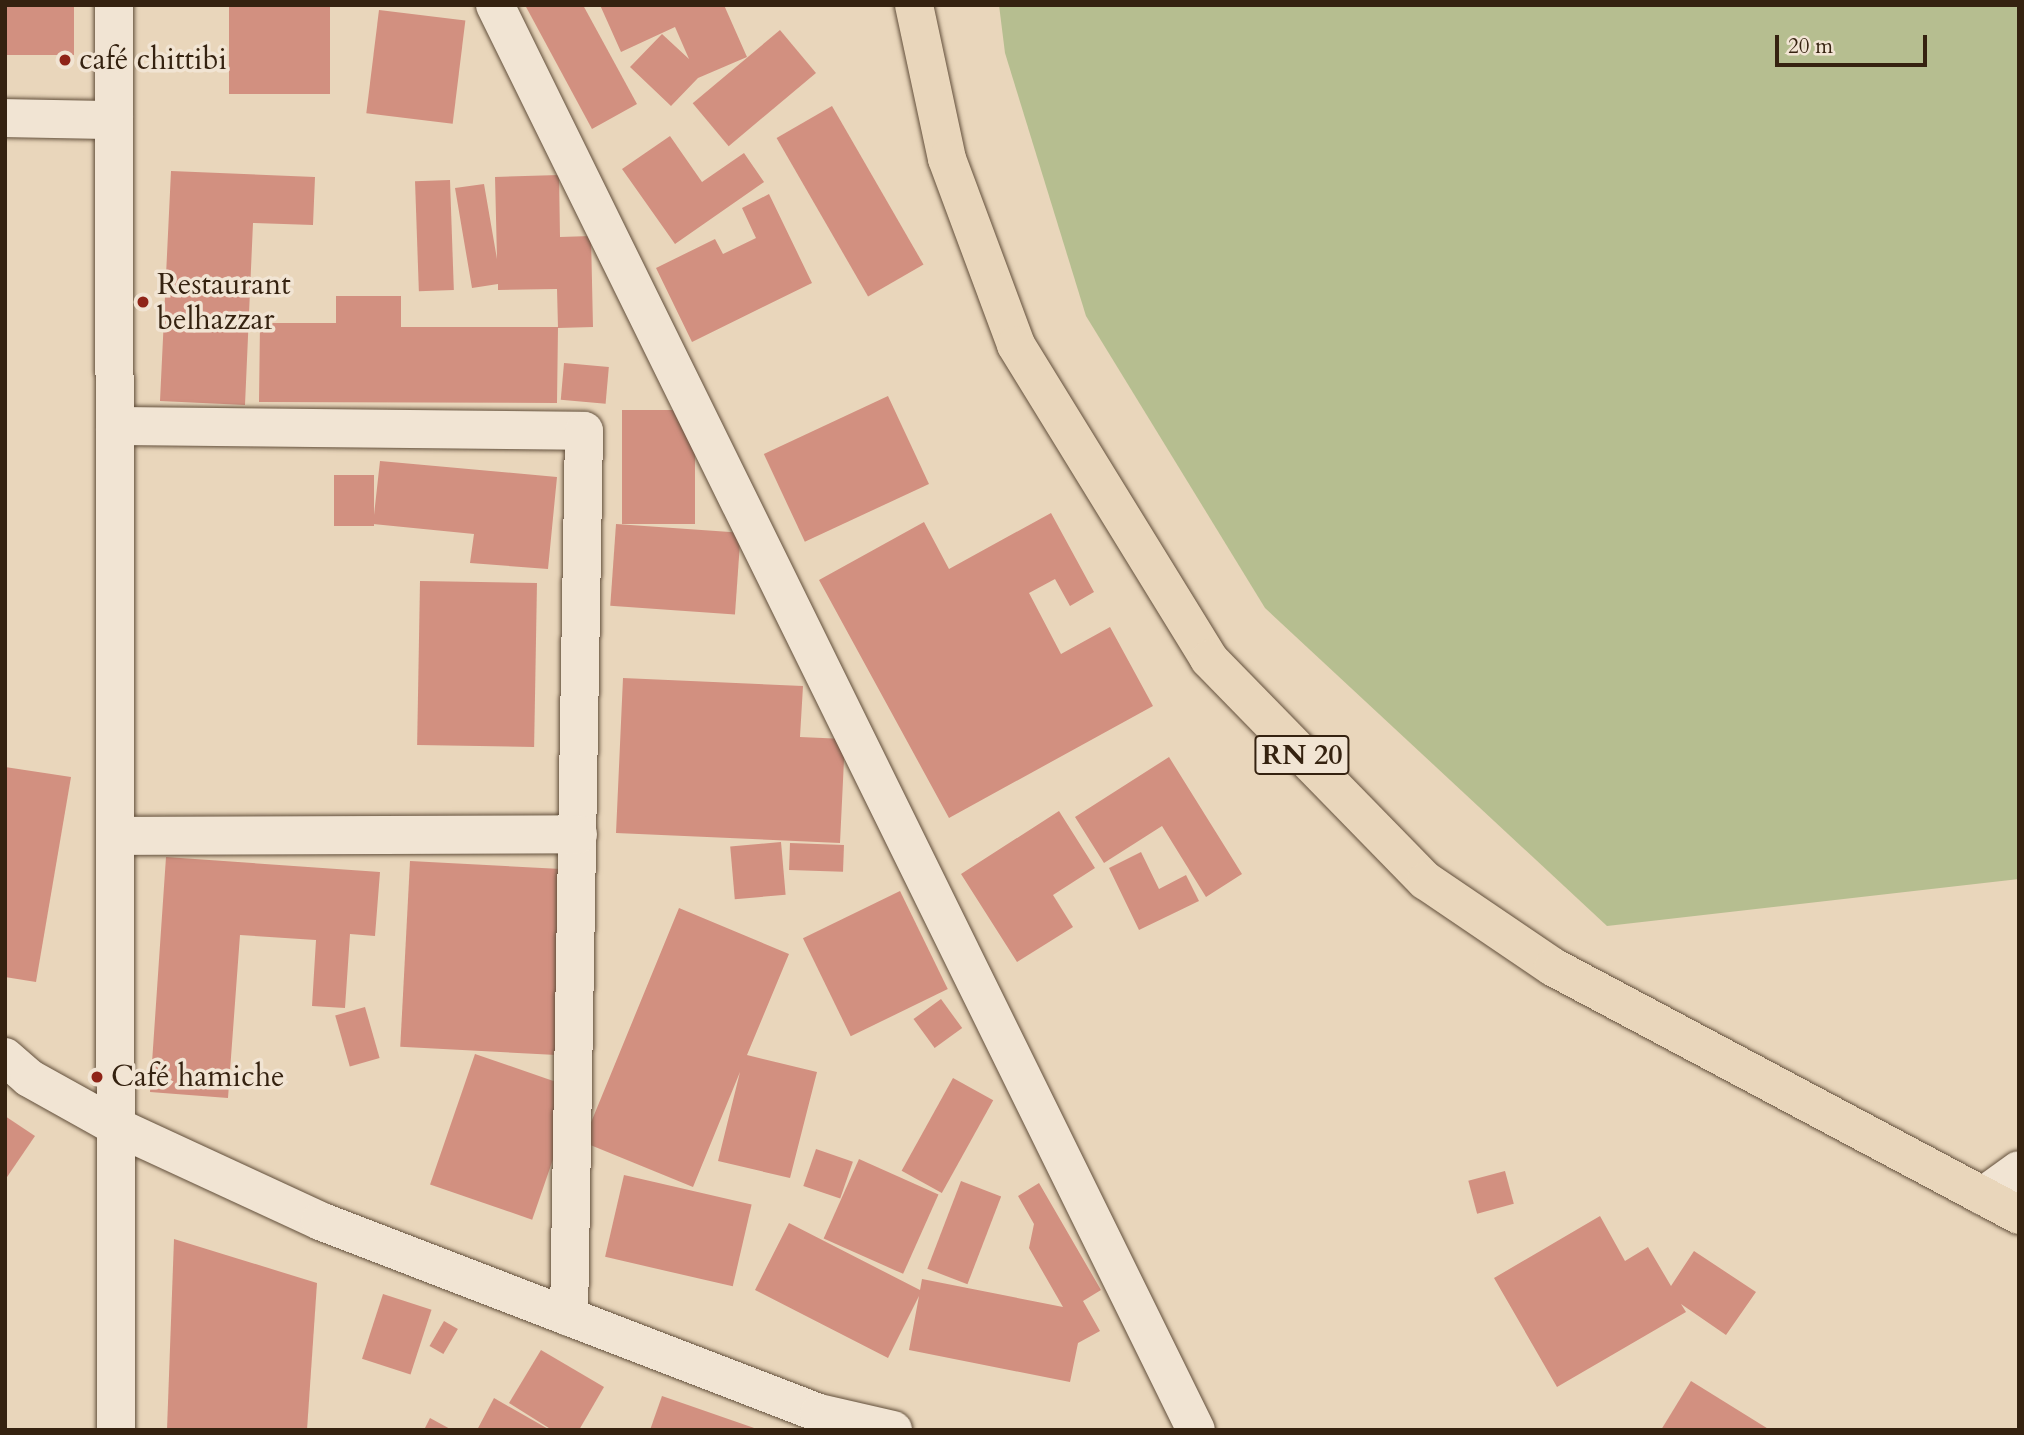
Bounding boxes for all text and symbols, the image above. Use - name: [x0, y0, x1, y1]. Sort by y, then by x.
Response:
- scale bar: [1779, 21, 1931, 65]
- text: 20 m: [1788, 32, 1833, 61]
- place label: café chittibi: [79, 42, 227, 78]
- marker: café chittibi: [57, 52, 73, 68]
- place label: Restaurant belhazzar: [157, 267, 291, 338]
- marker: Restaurant belhazzar: [135, 294, 151, 310]
- road number: RN 20: [1253, 730, 1351, 780]
- place label: Café hamiche: [111, 1059, 285, 1095]
- marker: Café hamiche: [89, 1069, 105, 1085]

